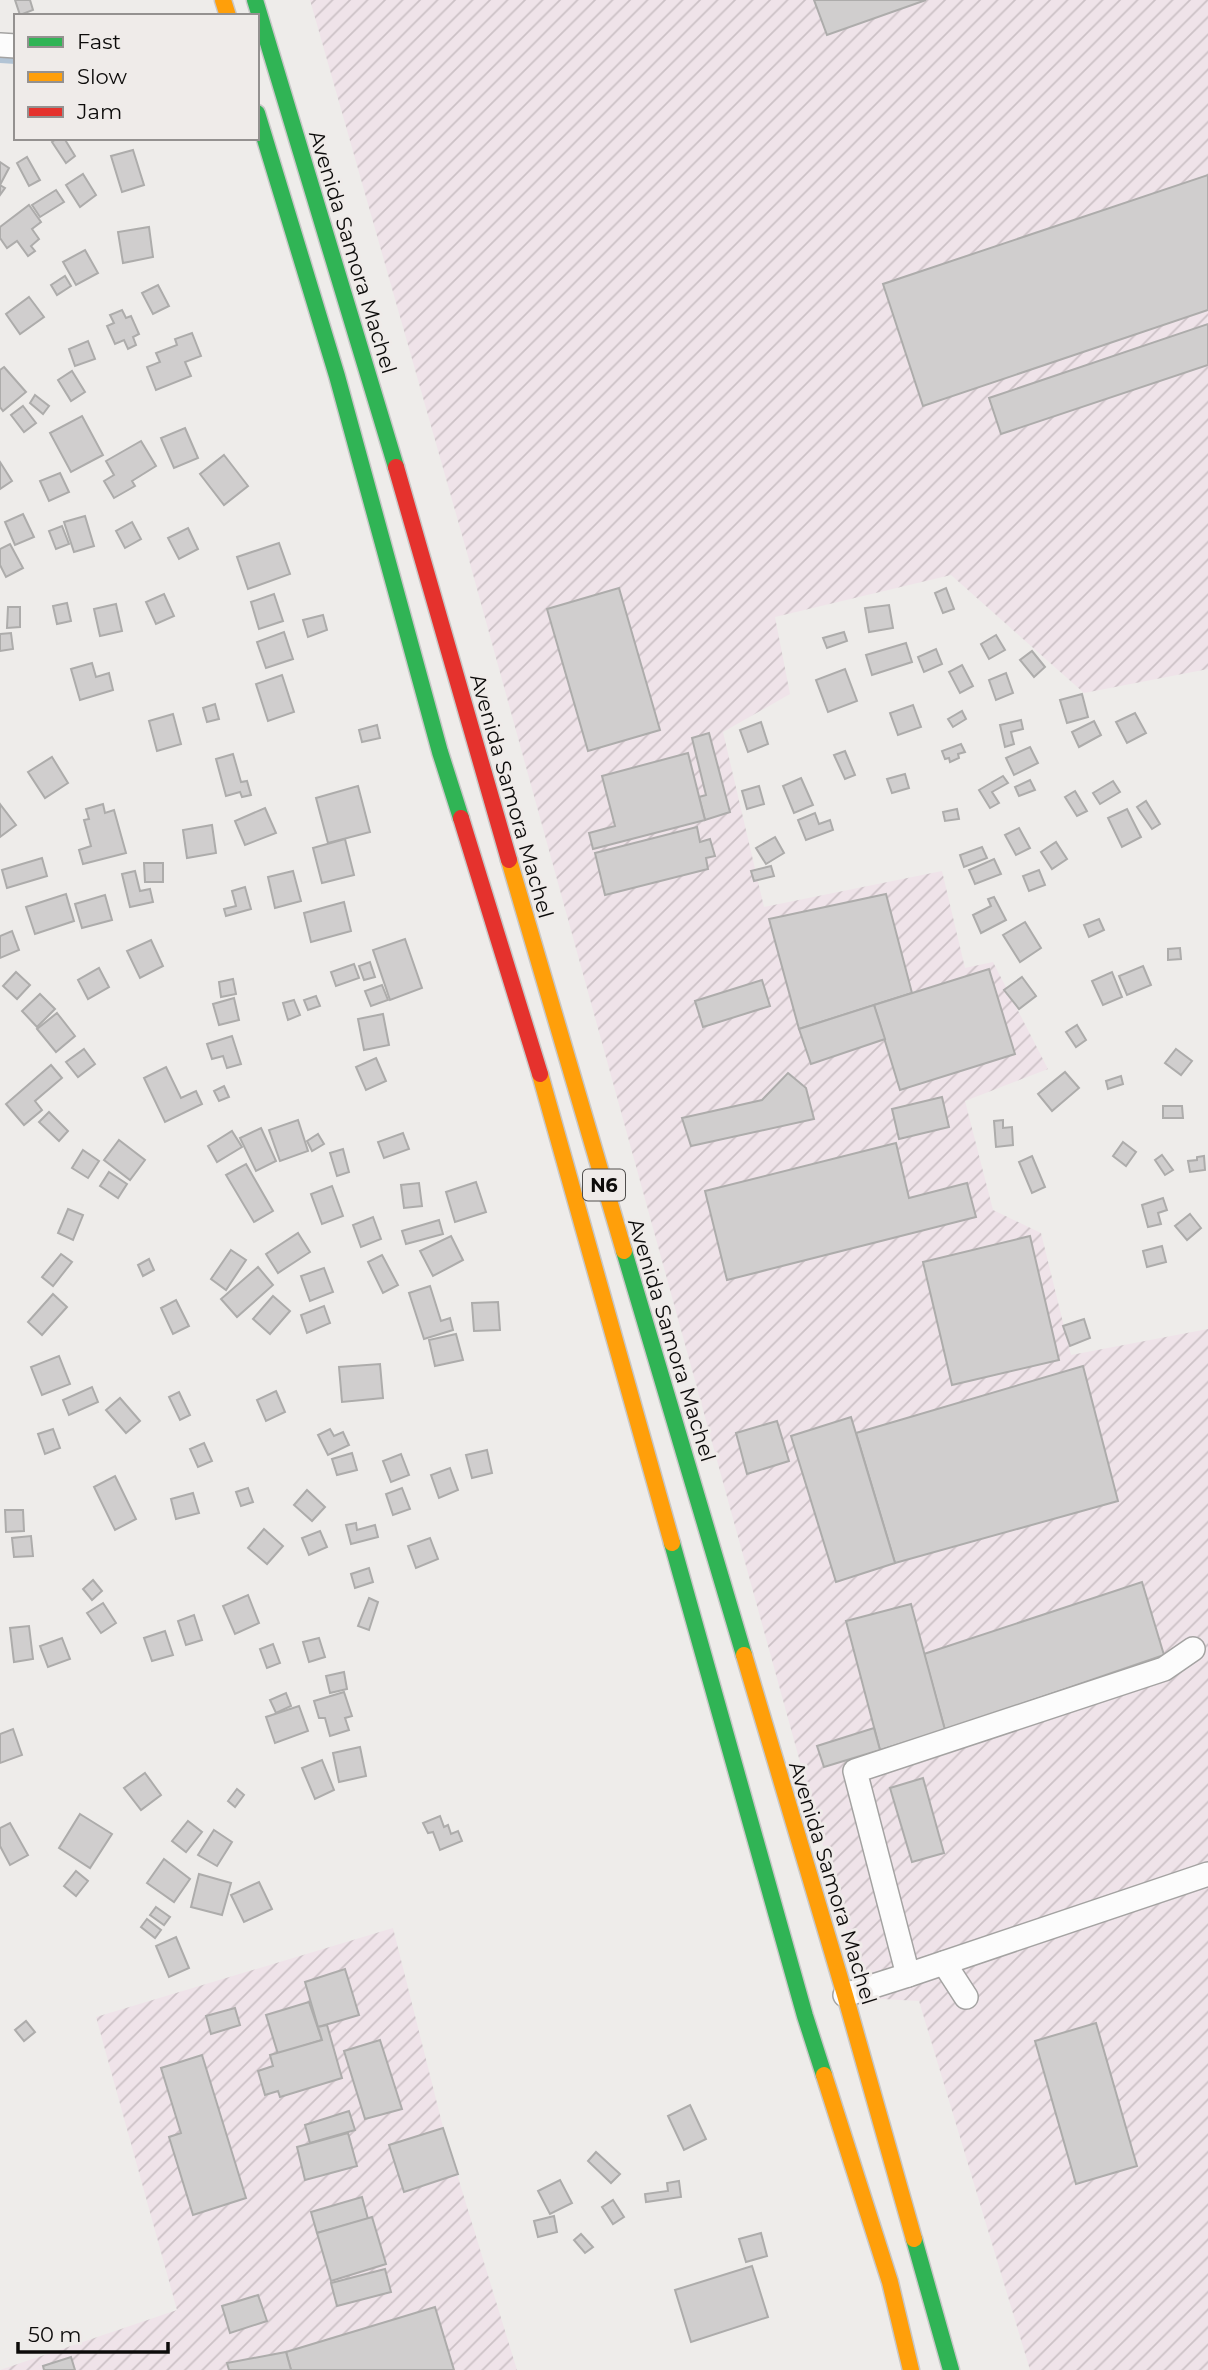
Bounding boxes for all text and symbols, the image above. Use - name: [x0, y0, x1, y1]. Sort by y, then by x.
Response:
- legend: [14, 14, 259, 140]
- text: Fast: [77, 29, 121, 54]
- text: Slow: [77, 64, 127, 89]
- text: Jam: [76, 99, 122, 124]
- street label: Avenida Samora Machel: [304, 127, 402, 377]
- street label: Avenida Samora Machel: [465, 671, 559, 921]
- road number: N6: [583, 1170, 625, 1200]
- street label: Avenida Samora Machel: [623, 1215, 721, 1465]
- street label: Avenida Samora Machel: [784, 1758, 882, 2008]
- scale bar: [18, 2310, 168, 2354]
- text: 50 m: [28, 2322, 82, 2347]

